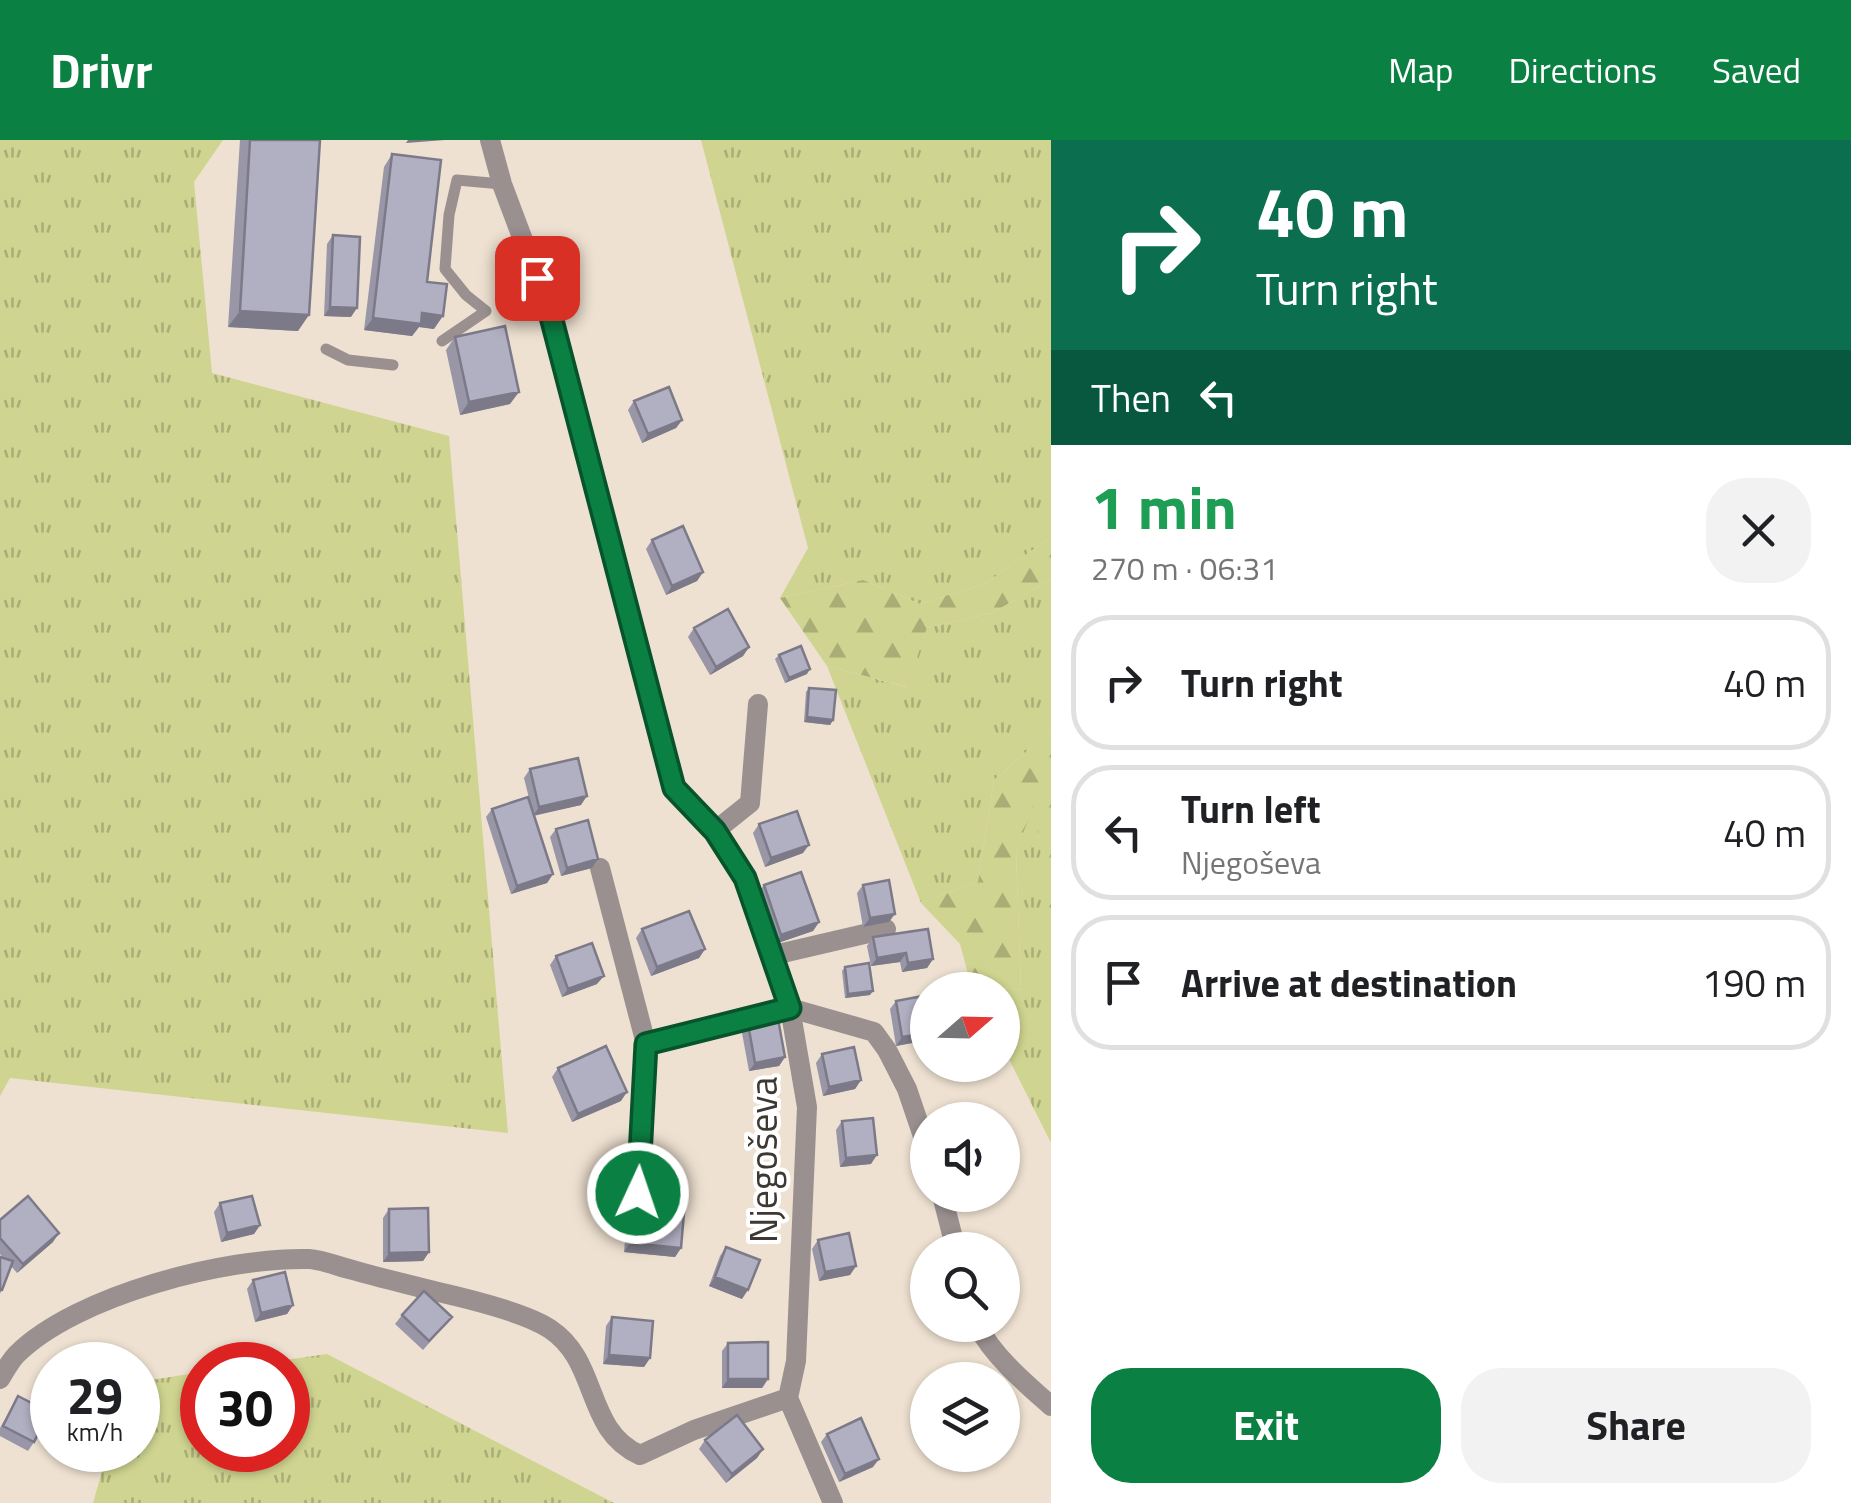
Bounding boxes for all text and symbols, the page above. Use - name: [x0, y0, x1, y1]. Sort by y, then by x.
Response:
- text: Drivr: [50, 34, 153, 107]
- text: Map: [1388, 43, 1454, 97]
- text: Directions: [1509, 43, 1657, 97]
- text: Saved: [1712, 43, 1801, 97]
- text: 40 m: [1256, 158, 1409, 264]
- icon: right: [1091, 180, 1221, 310]
- pin: [495, 236, 580, 321]
- icon: arrive: [510, 251, 565, 306]
- text: Turn right: [1256, 254, 1438, 322]
- text: Then: [1091, 369, 1171, 427]
- icon: left: [1191, 370, 1246, 425]
- text: 1 min: [1091, 461, 1237, 552]
- button: close: [1706, 478, 1811, 583]
- text: 270 m · 06:31: [1091, 544, 1278, 592]
- text: Turn right: [1181, 654, 1343, 712]
- text: 40 m: [1723, 654, 1806, 712]
- icon: right: [1096, 655, 1151, 710]
- text: Turn left: [1181, 780, 1321, 838]
- text: 40 m: [1723, 804, 1806, 862]
- icon: left: [1096, 805, 1151, 860]
- text: Njegoševa: [1181, 838, 1321, 886]
- text: Arrive at destination: [1181, 954, 1517, 1012]
- text: 190 m: [1702, 954, 1806, 1012]
- icon: arrive: [1096, 955, 1151, 1010]
- north arrow: [910, 972, 1020, 1082]
- map controls: [910, 972, 1020, 1472]
- street label: Njegoševa: [734, 1077, 792, 1243]
- button: sound: [910, 1102, 1020, 1212]
- position arrow: [586, 1141, 690, 1245]
- button: search: [910, 1232, 1020, 1342]
- speed limit sign: 30: [180, 1342, 310, 1472]
- text: 29: [67, 1357, 123, 1433]
- button: layers: [910, 1362, 1020, 1472]
- button: Exit: [1091, 1368, 1441, 1483]
- button: Share: [1461, 1368, 1811, 1483]
- text: km/h: [67, 1413, 123, 1451]

